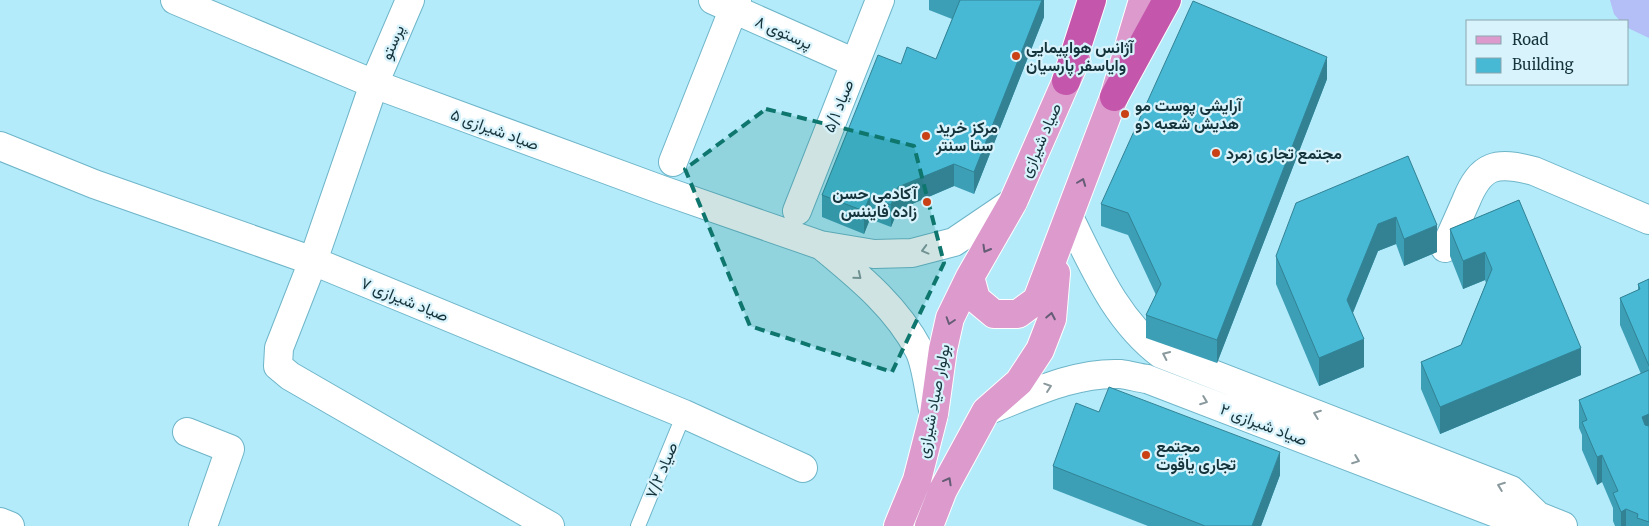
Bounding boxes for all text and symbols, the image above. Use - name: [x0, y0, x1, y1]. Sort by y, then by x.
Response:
- street label: پرستوی ۸: [752, 11, 816, 55]
- legend: [1466, 20, 1629, 85]
- street label: پرستو: [376, 22, 410, 63]
- text: Road: [1512, 30, 1548, 49]
- place label: آژانس هواپیمایی وایاسفر پارسیان: [1026, 37, 1135, 77]
- marker: آژانس هواپیمایی وایاسفر پارسیان: [1010, 50, 1022, 62]
- text: Building: [1512, 55, 1574, 74]
- street label: صیاد ۵/۱: [818, 77, 858, 135]
- place label: آرایشی پوست مو هدیش شعبه دو: [1135, 95, 1244, 134]
- street label: صیاد شیرازی: [1015, 100, 1066, 181]
- street label: صیاد شیرازی ۵: [448, 104, 542, 155]
- marker: آرایشی پوست مو هدیش شعبه دو: [1119, 108, 1131, 120]
- place label: مرکز خرید ستا سنتر: [935, 117, 998, 156]
- marker: مرکز خرید ستا سنتر: [920, 130, 932, 142]
- place label: مجتمع تجاری زمرد: [1226, 143, 1342, 165]
- marker: مجتمع تجاری زمرد: [1210, 147, 1222, 159]
- one-way arrow: [1076, 178, 1086, 187]
- place label: آکادمی حسن زاده فایننس: [832, 183, 919, 222]
- marker: آکادمی حسن زاده فایننس: [921, 196, 933, 208]
- one-way arrow: [921, 244, 930, 254]
- one-way arrow: [982, 244, 992, 253]
- one-way arrow: [852, 270, 861, 278]
- street label: صیاد شیرازی ۷: [358, 272, 452, 327]
- one-way arrow: [1046, 312, 1056, 321]
- one-way arrow: [946, 316, 956, 325]
- street label: بولوار صیاد شیرازی: [912, 342, 955, 460]
- one-way arrow: [1162, 350, 1171, 361]
- one-way arrow: [1043, 383, 1052, 393]
- one-way arrow: [1199, 395, 1208, 405]
- street label: صیاد شیرازی ۲: [1217, 398, 1310, 451]
- one-way arrow: [1313, 410, 1322, 420]
- place label: مجتمع تجاری یاقوت: [1156, 436, 1236, 475]
- street label: صیاد ۷/۲: [640, 439, 682, 501]
- marker: مجتمع تجاری یاقوت: [1140, 449, 1152, 461]
- one-way arrow: [1351, 453, 1360, 464]
- one-way arrow: [941, 477, 951, 486]
- one-way arrow: [1497, 481, 1506, 492]

